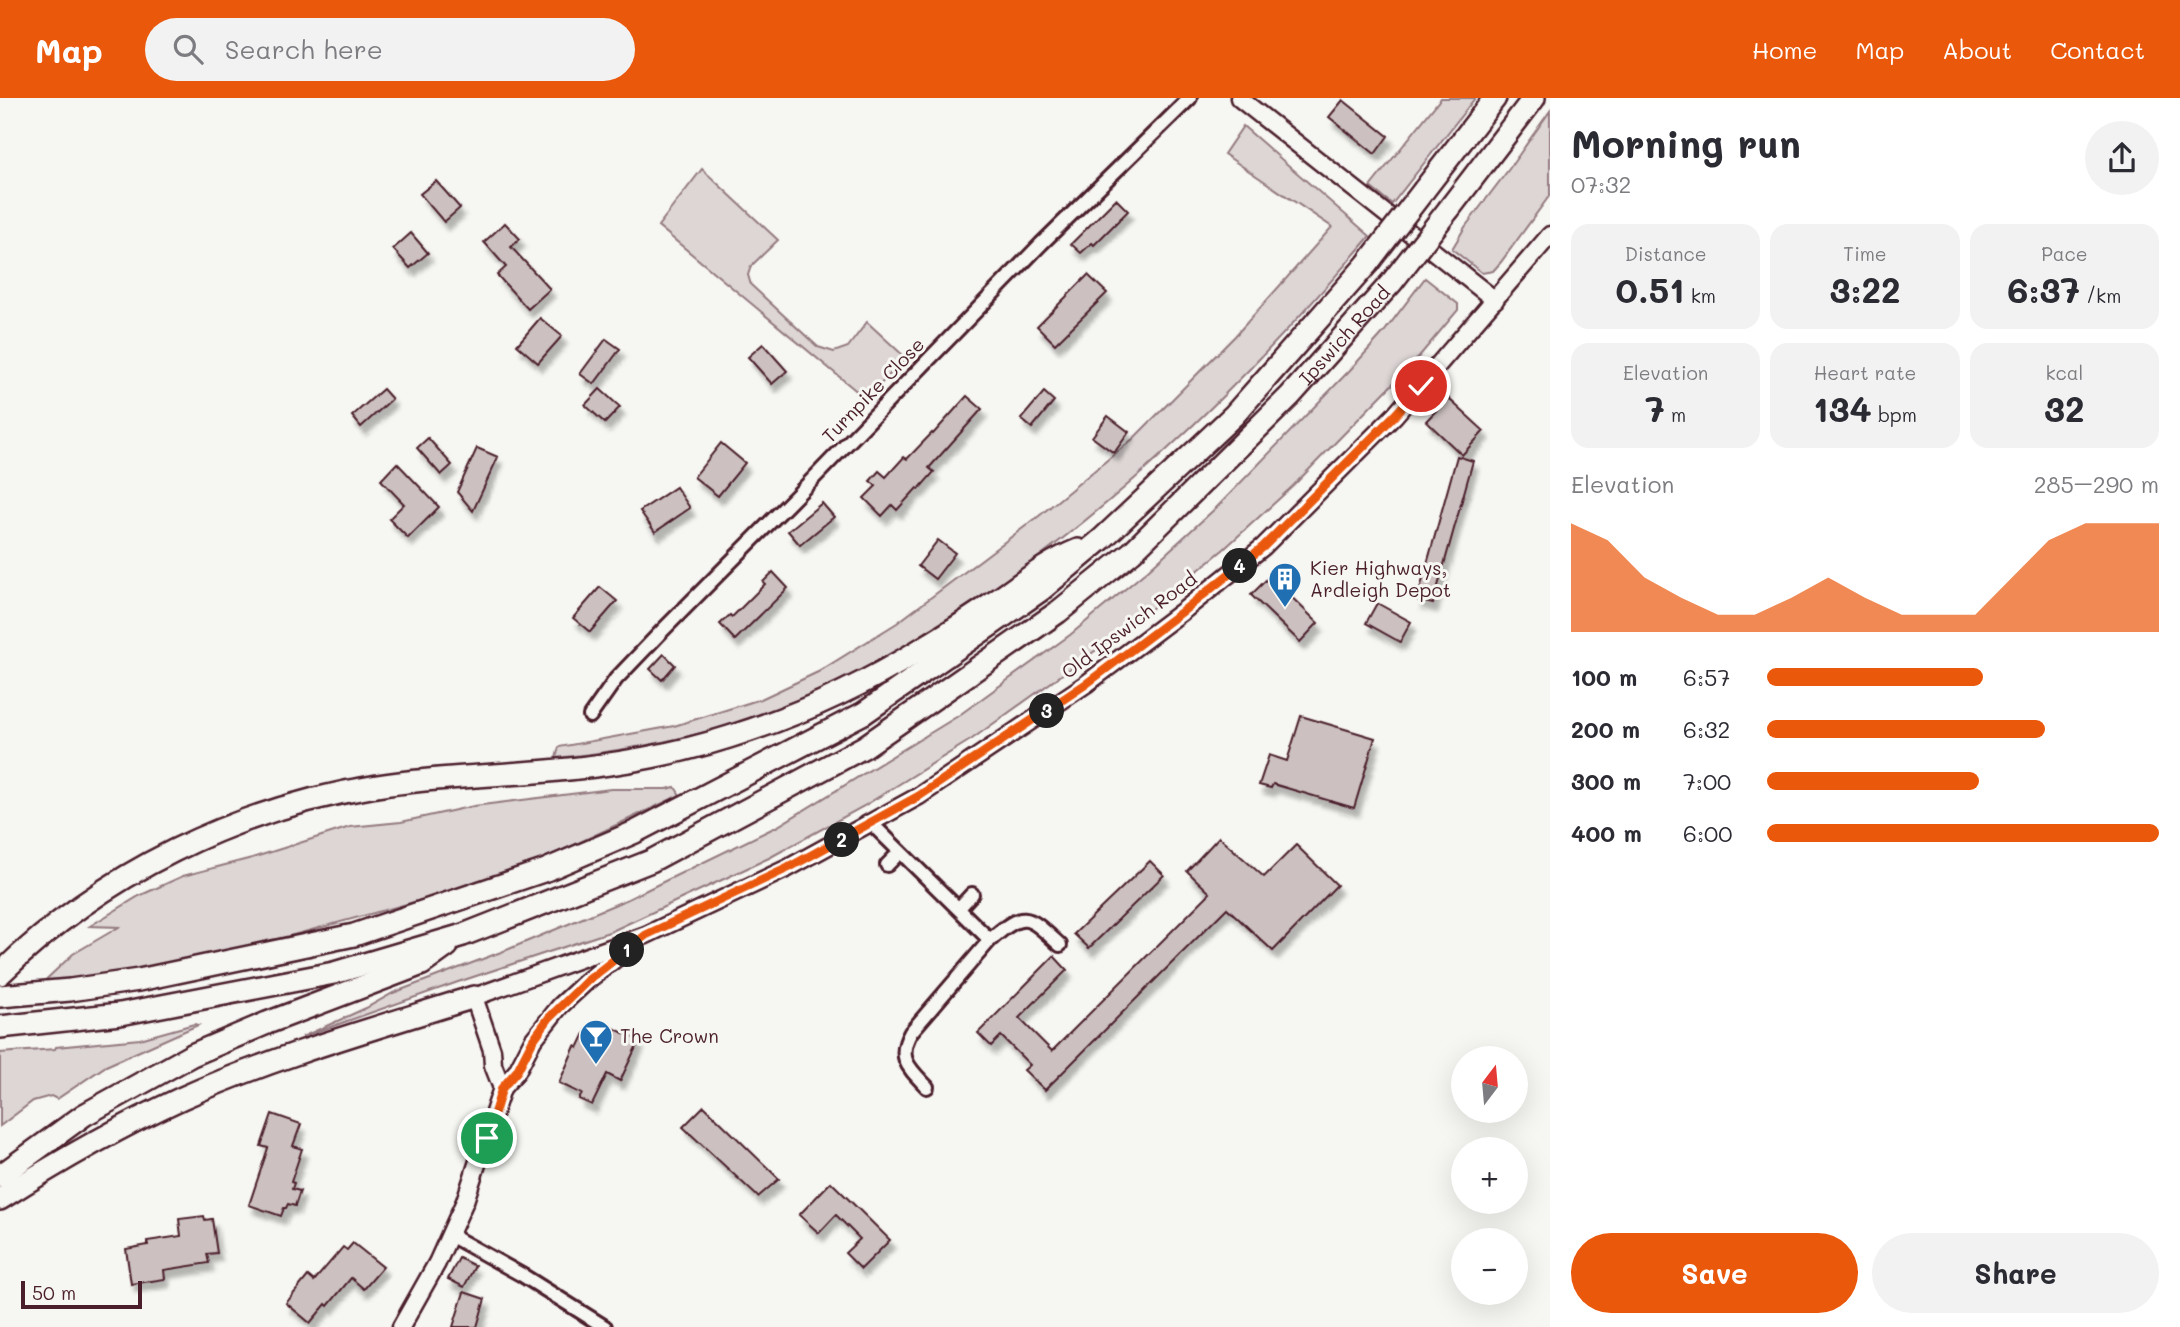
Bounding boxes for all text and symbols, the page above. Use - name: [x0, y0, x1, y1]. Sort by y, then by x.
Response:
- search box: [145, 18, 635, 81]
- text: Map: [35, 28, 103, 71]
- icon: search: [169, 30, 207, 68]
- text: Search here: [225, 32, 383, 66]
- text: Home: [1752, 34, 1817, 65]
- text: Map: [1855, 34, 1904, 65]
- text: About: [1942, 34, 2012, 65]
- text: Contact: [2050, 34, 2145, 65]
- text: Morning run: [1571, 118, 1801, 168]
- button: share: [2085, 121, 2159, 195]
- text: 07:32: [1571, 169, 1631, 199]
- text: Distance: [1625, 241, 1707, 266]
- text: Time: [1843, 241, 1887, 266]
- text: Pace: [2041, 241, 2088, 266]
- text: 0.51: [1615, 266, 1685, 312]
- text: 3:22: [1829, 266, 1901, 312]
- text: 6:37: [2007, 266, 2080, 312]
- street label: Ipswich Road: [1293, 280, 1395, 390]
- text: km: [1685, 283, 1716, 308]
- text: /km: [2080, 283, 2121, 308]
- street label: Turnpike Close: [816, 332, 929, 448]
- pin: [1391, 356, 1451, 416]
- text: Elevation: [1623, 360, 1708, 385]
- text: Heart rate: [1814, 360, 1916, 385]
- text: kcal: [2045, 360, 2083, 385]
- icon: check: [1402, 367, 1440, 405]
- text: 7: [1645, 385, 1665, 431]
- text: 134: [1813, 385, 1872, 431]
- text: 32: [2044, 385, 2085, 431]
- text: m: [1665, 402, 1686, 427]
- text: bpm: [1872, 402, 1917, 427]
- text: Elevation: [1571, 469, 1674, 499]
- text: 285–290 m: [2034, 469, 2159, 499]
- pin: 4: [1222, 548, 1258, 584]
- text: 4: [1233, 553, 1246, 578]
- place label: Kier Highways, Ardleigh Depot: [1310, 555, 1451, 602]
- building icon: Kier Highways, Ardleigh Depot: [1266, 560, 1304, 609]
- street label: Old Ipswich Road: [1056, 566, 1201, 684]
- text: 100 m: [1571, 662, 1637, 692]
- text: 6:57: [1683, 662, 1730, 692]
- pin: 3: [1030, 694, 1064, 728]
- text: 3: [1041, 698, 1052, 723]
- text: 200 m: [1571, 714, 1640, 744]
- text: 6:32: [1683, 714, 1730, 744]
- text: 300 m: [1571, 766, 1641, 796]
- text: 7:00: [1683, 766, 1731, 796]
- text: 400 m: [1571, 818, 1642, 848]
- text: 6:00: [1683, 818, 1732, 848]
- pin: 2: [824, 822, 860, 858]
- text: 2: [836, 827, 847, 852]
- pin: 1: [610, 932, 644, 968]
- text: 1: [622, 937, 631, 962]
- bar icon: The Crown: [577, 1017, 615, 1066]
- place label: The Crown: [620, 1023, 719, 1048]
- north arrow: [1451, 1046, 1528, 1124]
- map controls: [1451, 1046, 1528, 1305]
- pin: [457, 1108, 517, 1168]
- icon: arrive: [468, 1119, 506, 1157]
- button: +: [1451, 1137, 1528, 1214]
- button: −: [1451, 1228, 1528, 1305]
- button: Save: [1571, 1233, 1858, 1313]
- button: Share: [1872, 1233, 2159, 1313]
- scale bar: [21, 1278, 142, 1310]
- text: 50 m: [32, 1280, 76, 1305]

